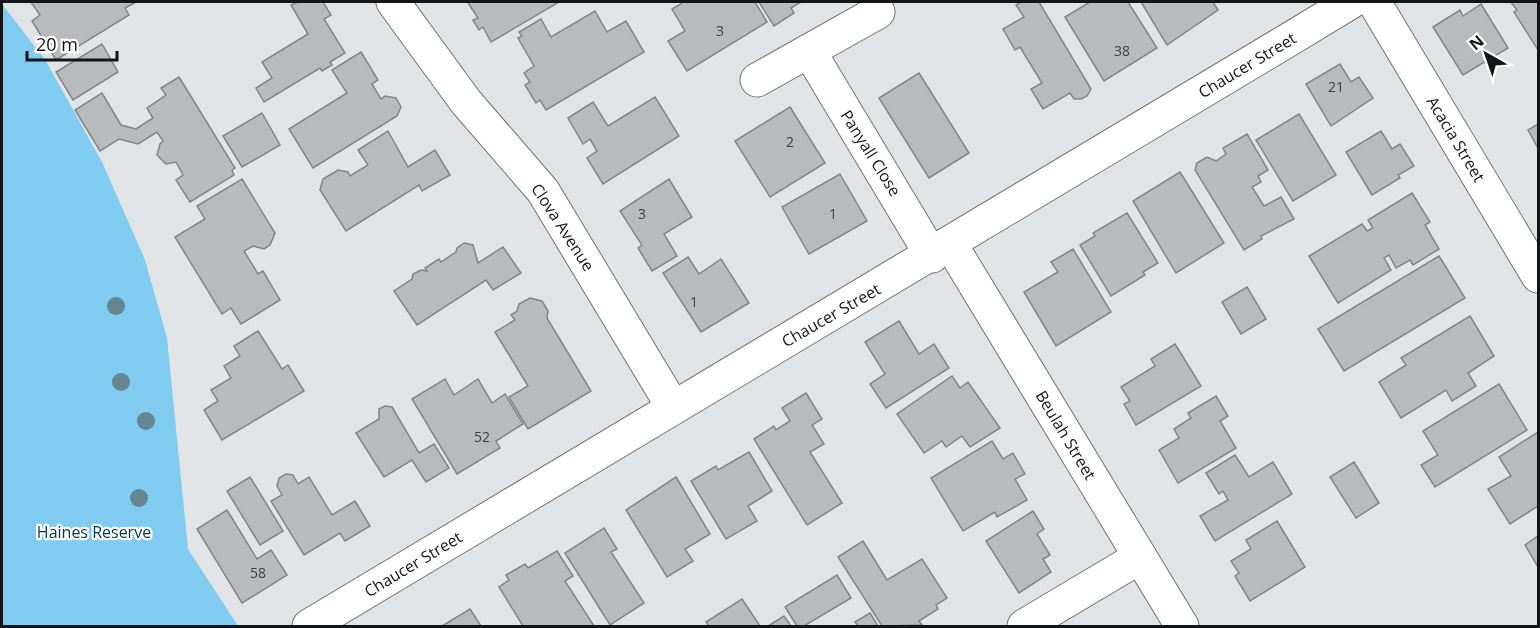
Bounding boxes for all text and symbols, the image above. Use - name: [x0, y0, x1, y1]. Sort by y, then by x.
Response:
- house number: 3: [716, 21, 724, 40]
- scale bar: [27, 24, 117, 62]
- north arrow: [1456, 24, 1516, 84]
- street label: Chaucer Street: [1194, 27, 1300, 103]
- text: N: [1464, 30, 1488, 55]
- text: 20 m: [36, 32, 78, 56]
- house number: 38: [1114, 41, 1130, 60]
- house number: 21: [1328, 77, 1344, 96]
- street label: Acacia Street: [1422, 92, 1490, 186]
- street label: Panyall Close: [836, 106, 906, 200]
- house number: 2: [786, 132, 794, 151]
- street label: Clova Avenue: [526, 179, 600, 275]
- house number: 3: [638, 204, 646, 223]
- house number: 1: [829, 204, 837, 223]
- street label: Chaucer Street: [778, 278, 885, 352]
- house number: 1: [690, 292, 698, 311]
- street label: Beulah Street: [1031, 386, 1102, 484]
- house number: 52: [474, 427, 490, 446]
- park label: Haines Reserve: [37, 521, 151, 543]
- street label: Chaucer Street: [360, 526, 466, 602]
- house number: 58: [250, 563, 266, 582]

